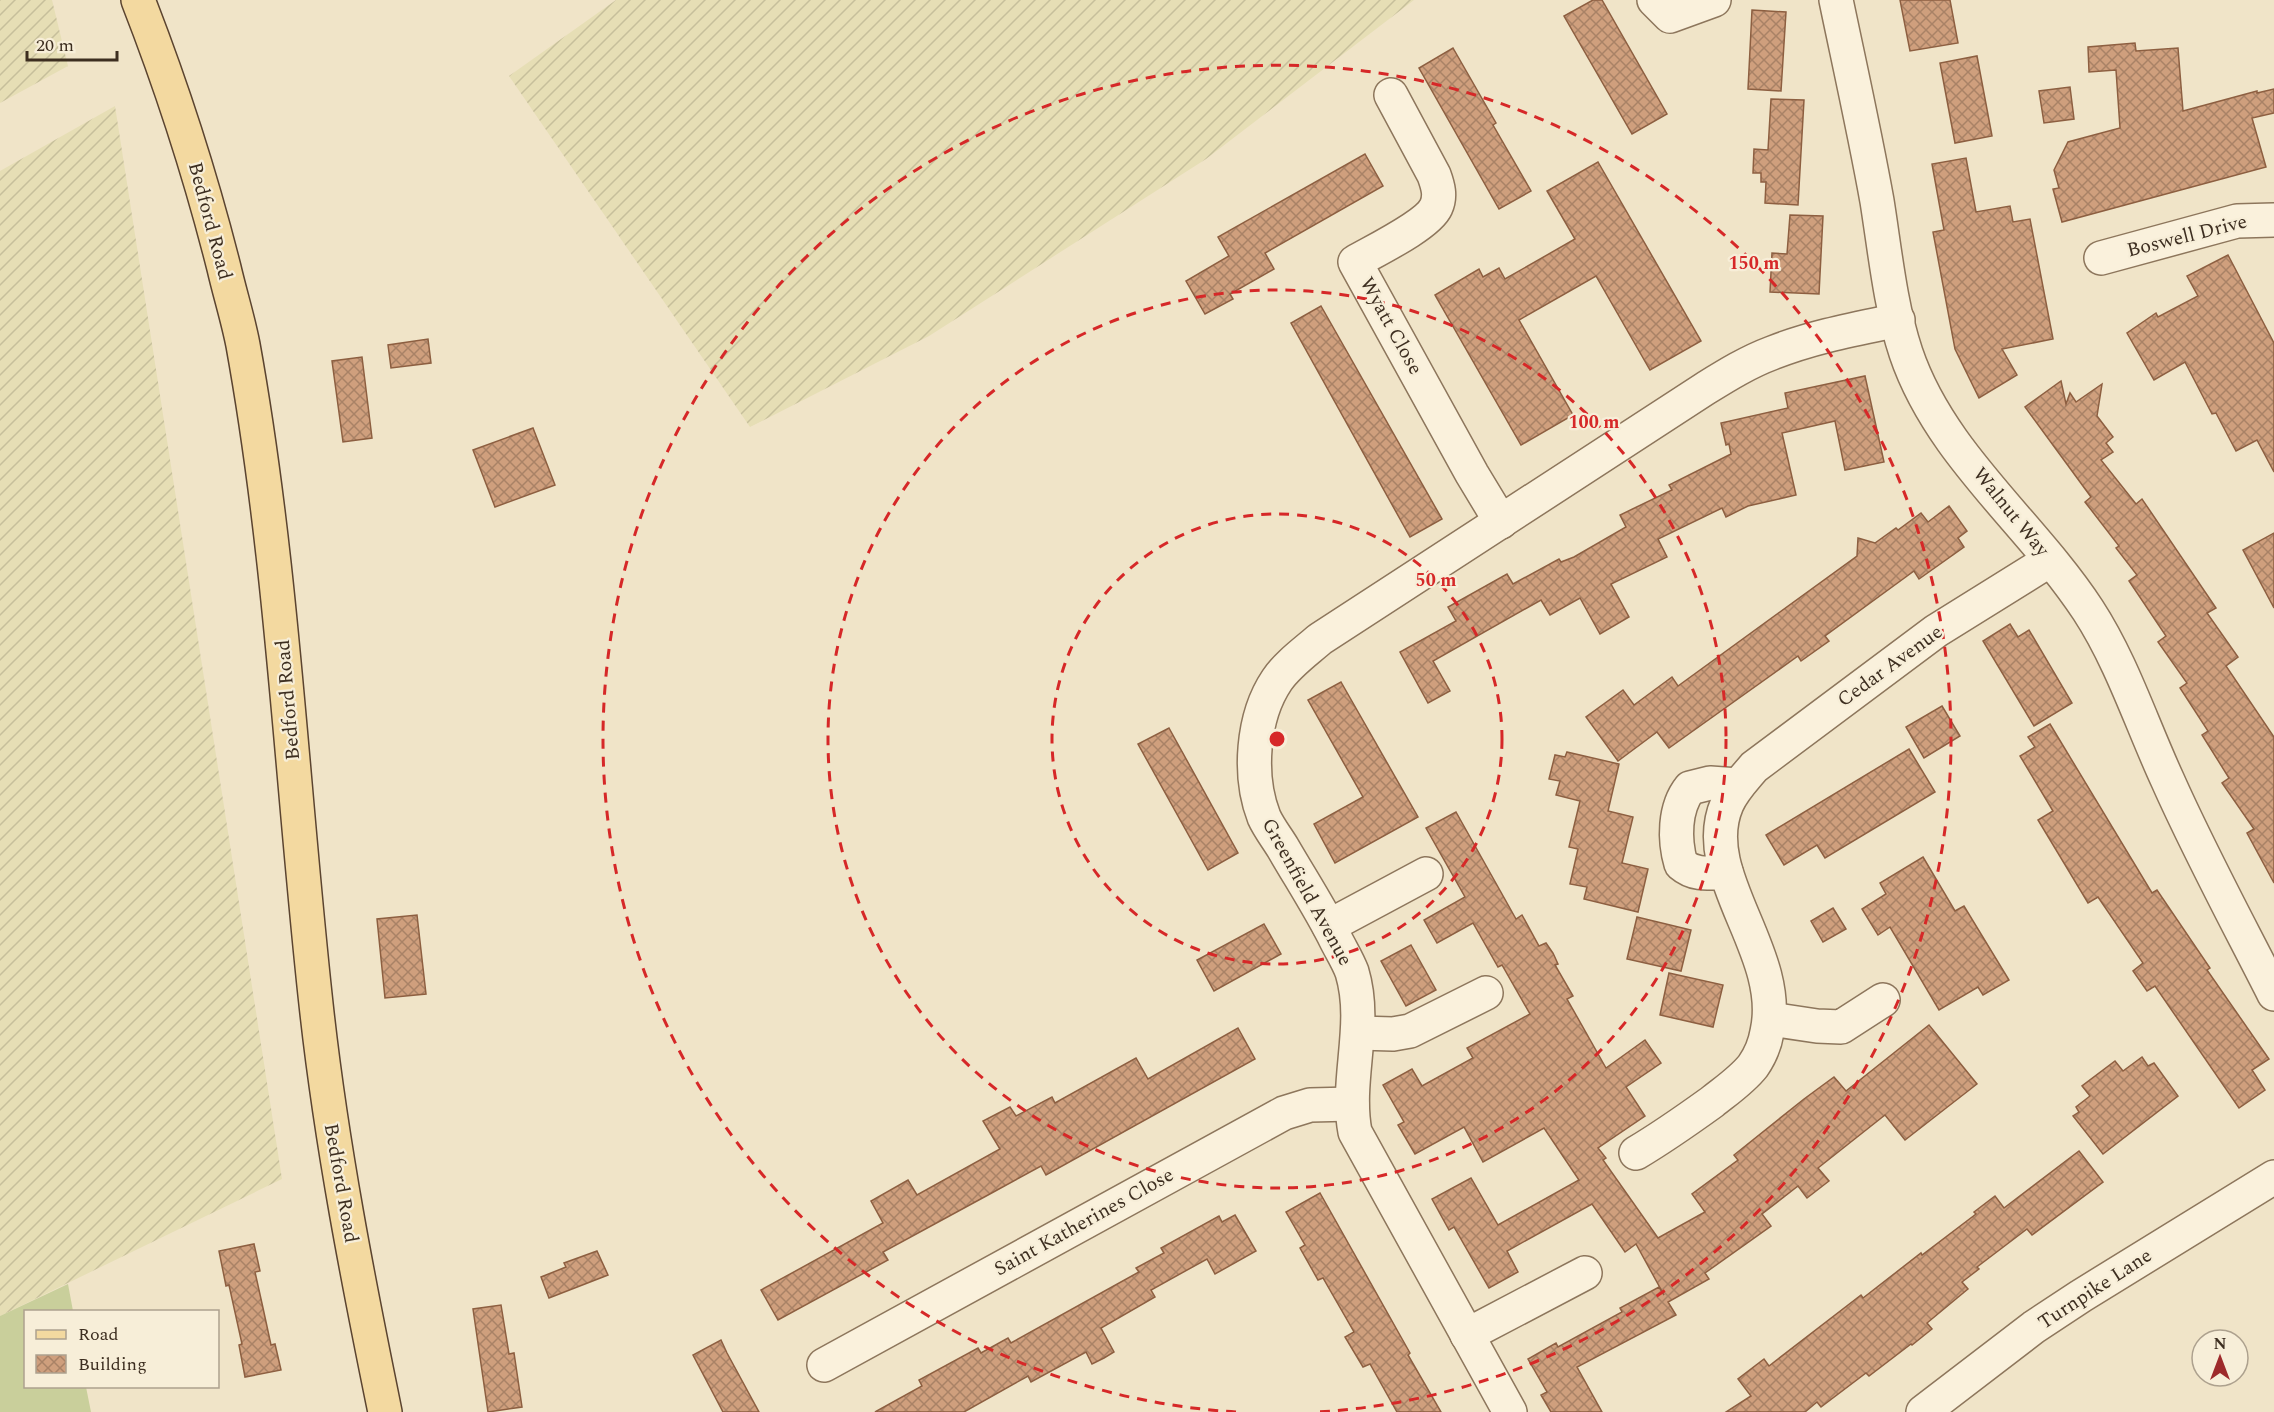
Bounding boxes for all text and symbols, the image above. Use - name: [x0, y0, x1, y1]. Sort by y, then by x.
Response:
- scale bar: [27, 24, 117, 62]
- text: 20 m: [36, 32, 74, 59]
- street label: Bedford Road: [180, 159, 240, 283]
- street label: Boswell Drive: [2124, 207, 2250, 265]
- text: 150 m: [1728, 250, 1780, 277]
- street label: Wyatt Close: [1352, 272, 1430, 380]
- text: 100 m: [1568, 409, 1620, 436]
- street label: Walnut Way: [1965, 461, 2058, 565]
- text: 50 m: [1416, 567, 1456, 594]
- street label: Cedar Avenue: [1831, 617, 1949, 715]
- street label: Bedford Road: [268, 638, 308, 762]
- centre of rings: [1267, 729, 1287, 749]
- street label: Greenfield Avenue: [1254, 813, 1360, 971]
- street label: Bedford Road: [316, 1121, 366, 1245]
- street label: Saint Katherines Close: [989, 1160, 1179, 1284]
- street label: Turnpike Lane: [2032, 1241, 2158, 1337]
- legend: [24, 1310, 219, 1388]
- text: Road: [78, 1321, 119, 1348]
- north arrow: [2190, 1328, 2250, 1388]
- text: N: [2213, 1332, 2227, 1356]
- text: Building: [78, 1351, 147, 1378]

